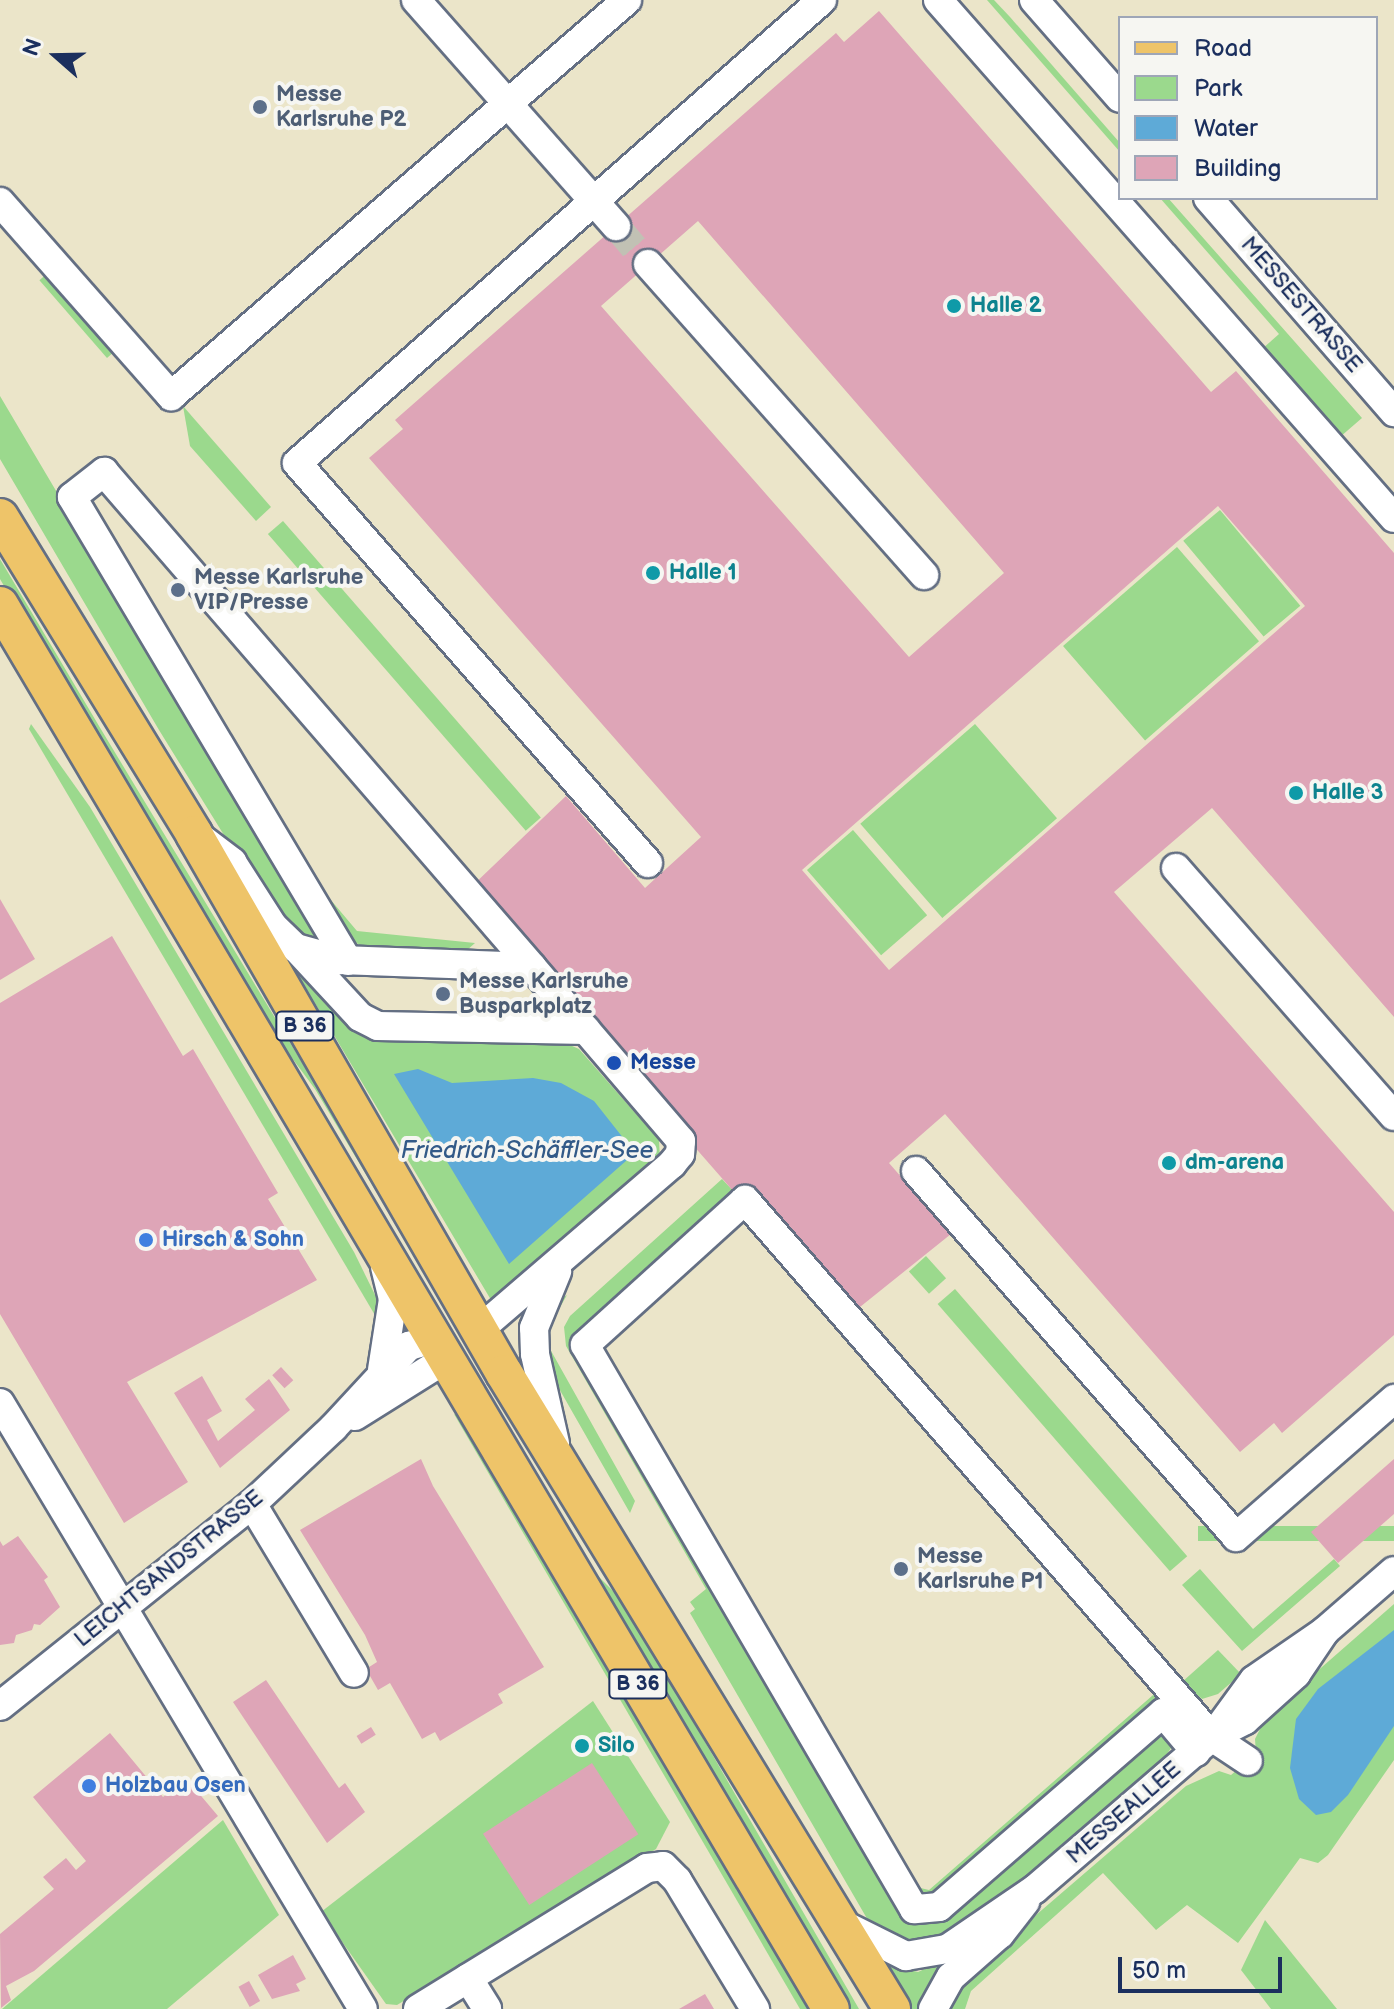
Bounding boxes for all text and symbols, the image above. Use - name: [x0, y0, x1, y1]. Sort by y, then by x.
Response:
- north arrow: [16, 16, 96, 96]
- legend: [1118, 16, 1378, 200]
- text: Road: [1194, 34, 1252, 63]
- text: N: [17, 35, 48, 60]
- text: Park: [1194, 74, 1242, 103]
- place label: Messe Karlsruhe P2: [276, 81, 406, 132]
- marker: Messe Karlsruhe P2: [251, 98, 269, 116]
- text: Water: [1194, 114, 1258, 143]
- text: Building: [1194, 154, 1281, 183]
- street label: MESSESTRASSE: [1235, 232, 1367, 378]
- place label: Halle 2: [970, 293, 1042, 319]
- marker: Halle 2: [945, 297, 963, 315]
- place label: Halle 1: [669, 560, 737, 586]
- place label: Messe Karlsruhe VIP/Presse: [194, 564, 363, 616]
- marker: Halle 1: [644, 564, 662, 582]
- marker: Messe Karlsruhe VIP/Presse: [169, 581, 187, 599]
- place label: Halle 3: [1312, 780, 1383, 806]
- marker: Halle 3: [1287, 784, 1305, 802]
- place label: Messe Karlsruhe Busparkplatz: [459, 968, 628, 1020]
- marker: Messe Karlsruhe Busparkplatz: [434, 985, 452, 1003]
- road number: B 36: [275, 1010, 335, 1042]
- place label: Messe: [630, 1050, 696, 1076]
- marker: Messe: [605, 1054, 623, 1072]
- water label: Friedrich-Schäffler-See: [401, 1137, 653, 1165]
- place label: dm-arena: [1185, 1150, 1284, 1176]
- marker: dm-arena: [1160, 1154, 1178, 1172]
- place label: Hirsch & Sohn: [162, 1227, 304, 1253]
- marker: Hirsch & Sohn: [137, 1231, 155, 1249]
- street label: LEICHTSANDSTRASSE: [70, 1485, 268, 1653]
- place label: Messe Karlsruhe P1: [917, 1543, 1044, 1594]
- marker: Messe Karlsruhe P1: [892, 1560, 910, 1578]
- road number: B 36: [608, 1668, 668, 1700]
- place label: Silo: [598, 1733, 635, 1759]
- marker: Silo: [573, 1737, 591, 1755]
- street label: MESSEALLEE: [1062, 1756, 1186, 1870]
- place label: Holzbau Osen: [105, 1773, 246, 1799]
- marker: Holzbau Osen: [80, 1777, 98, 1795]
- scale bar: [1122, 1941, 1286, 1991]
- text: 50 m: [1132, 1956, 1186, 1985]

